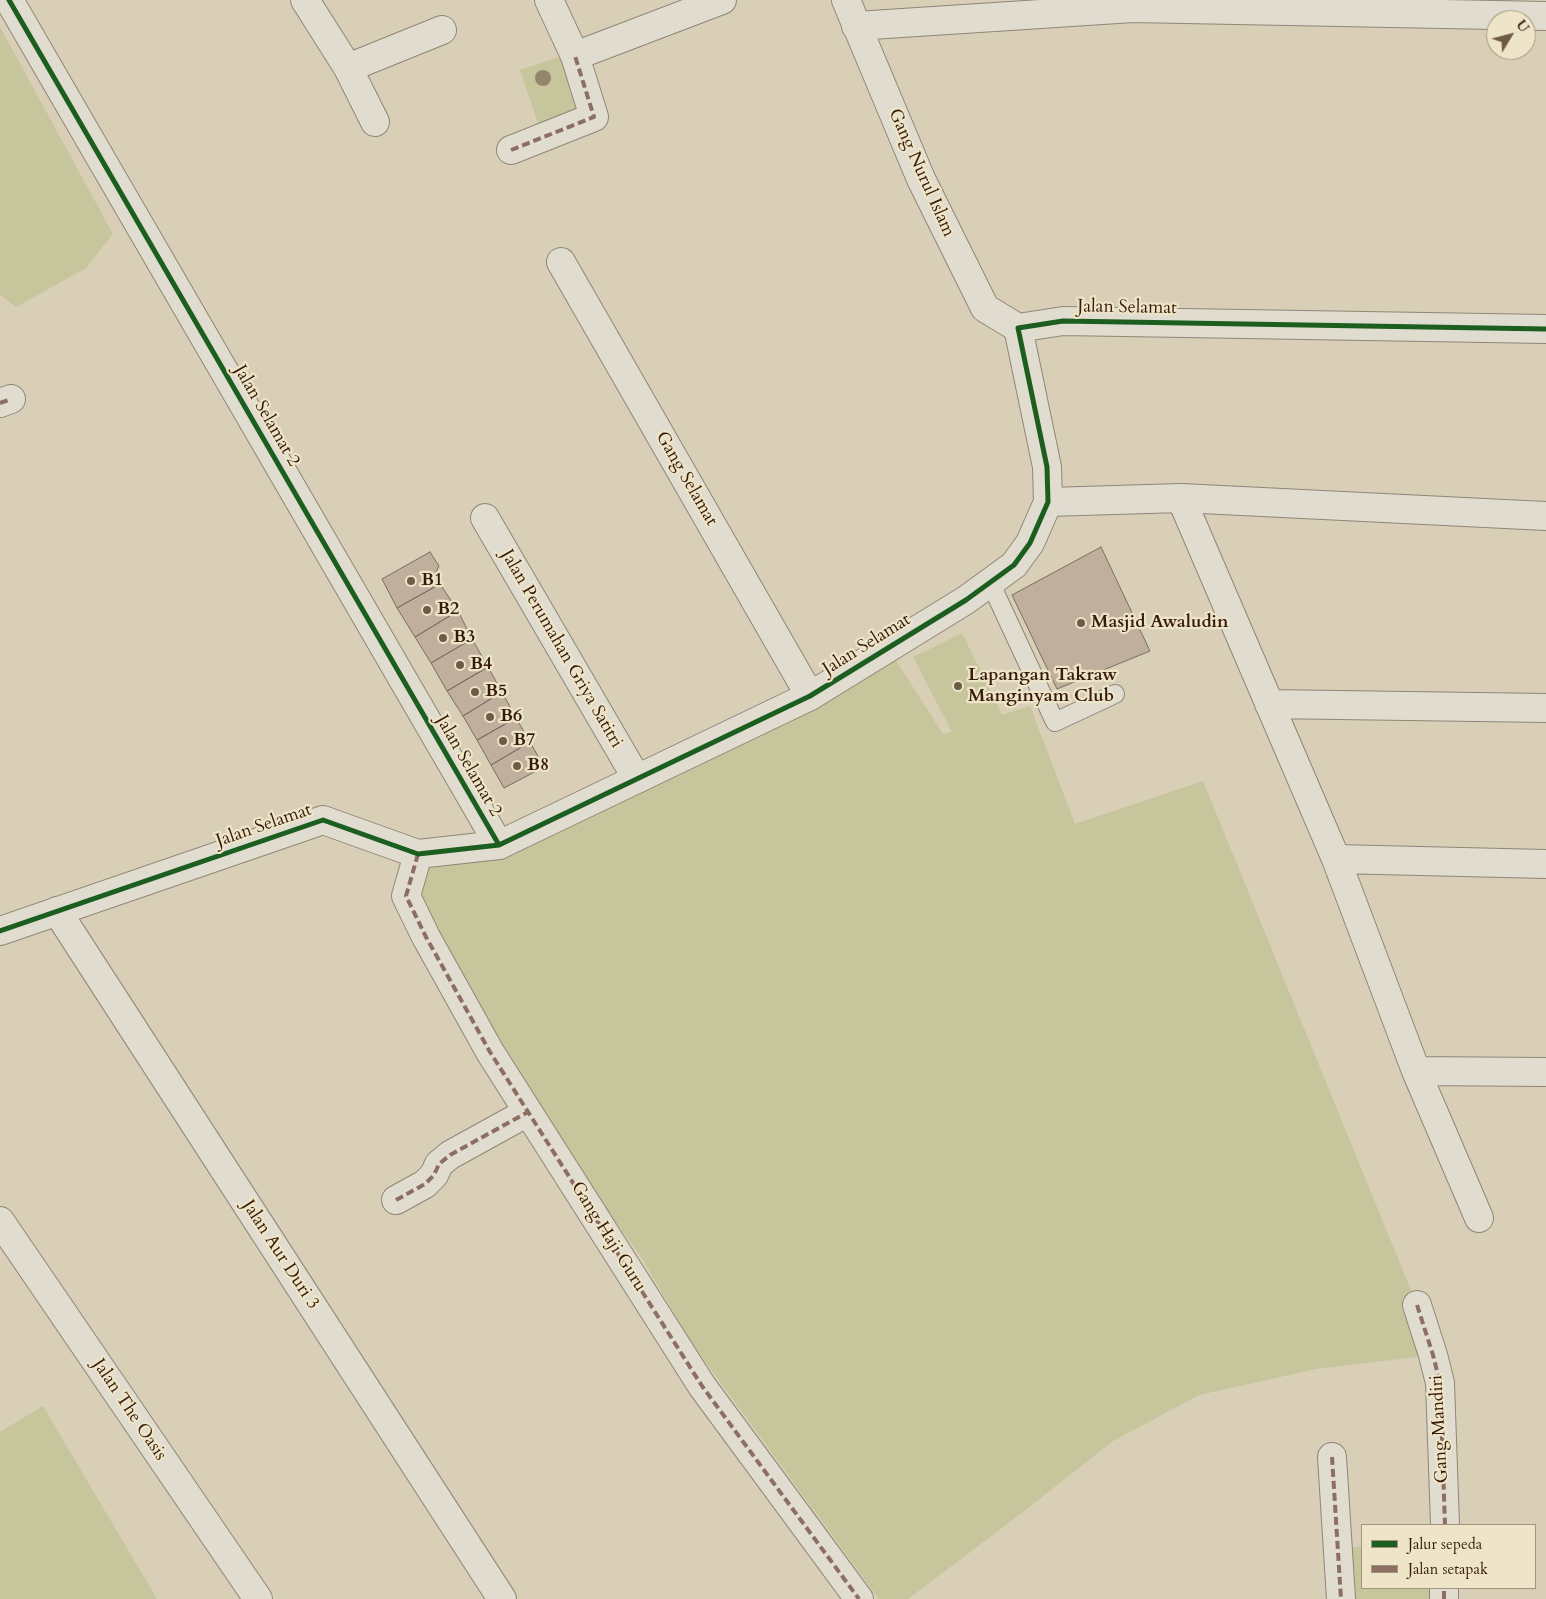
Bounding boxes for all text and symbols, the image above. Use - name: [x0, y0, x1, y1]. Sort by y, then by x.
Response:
- north arrow: [1486, 10, 1536, 60]
- text: U: [1512, 16, 1534, 37]
- street label: Gang Nurul Islam: [883, 106, 959, 240]
- street label: Jalan Selamat: [1077, 296, 1177, 320]
- street label: Jalan Selamat 2: [228, 361, 304, 471]
- street label: Gang Selamat: [650, 428, 722, 530]
- street label: Jalan Perumahan Griya Satitri: [495, 546, 627, 752]
- place label: B1: [421, 570, 443, 592]
- marker: B1: [405, 575, 417, 587]
- place label: B2: [437, 599, 459, 621]
- marker: B2: [421, 604, 433, 616]
- street label: Jalan Selamat: [819, 609, 915, 681]
- place label: Masjid Awaludin: [1091, 612, 1229, 634]
- marker: Masjid Awaludin: [1075, 617, 1087, 629]
- place label: B3: [453, 627, 475, 649]
- marker: B3: [437, 632, 449, 644]
- place label: B4: [470, 654, 492, 676]
- marker: B4: [454, 659, 466, 671]
- place label: Lapangan Takraw Manginyam Club: [968, 665, 1117, 708]
- marker: Lapangan Takraw Manginyam Club: [952, 680, 964, 692]
- place label: B5: [485, 681, 507, 703]
- marker: B5: [469, 686, 481, 698]
- place label: B6: [500, 706, 522, 728]
- street label: Jalan Selamat 2: [430, 711, 506, 821]
- marker: B6: [484, 711, 496, 723]
- place label: B7: [513, 730, 535, 752]
- marker: B7: [497, 735, 509, 747]
- place label: B8: [527, 755, 549, 777]
- marker: B8: [511, 760, 523, 772]
- street label: Jalan Selamat: [213, 800, 315, 852]
- street label: Gang Haji Guru: [566, 1178, 650, 1296]
- street label: Jalan Aur Duri 3: [237, 1196, 323, 1314]
- street label: Jalan The Oasis: [87, 1355, 171, 1465]
- street label: Gang Mandiri: [1426, 1374, 1454, 1484]
- legend: [1361, 1524, 1536, 1589]
- text: Jalur sepeda: [1408, 1534, 1482, 1554]
- text: Jalan setapak: [1408, 1559, 1488, 1579]

